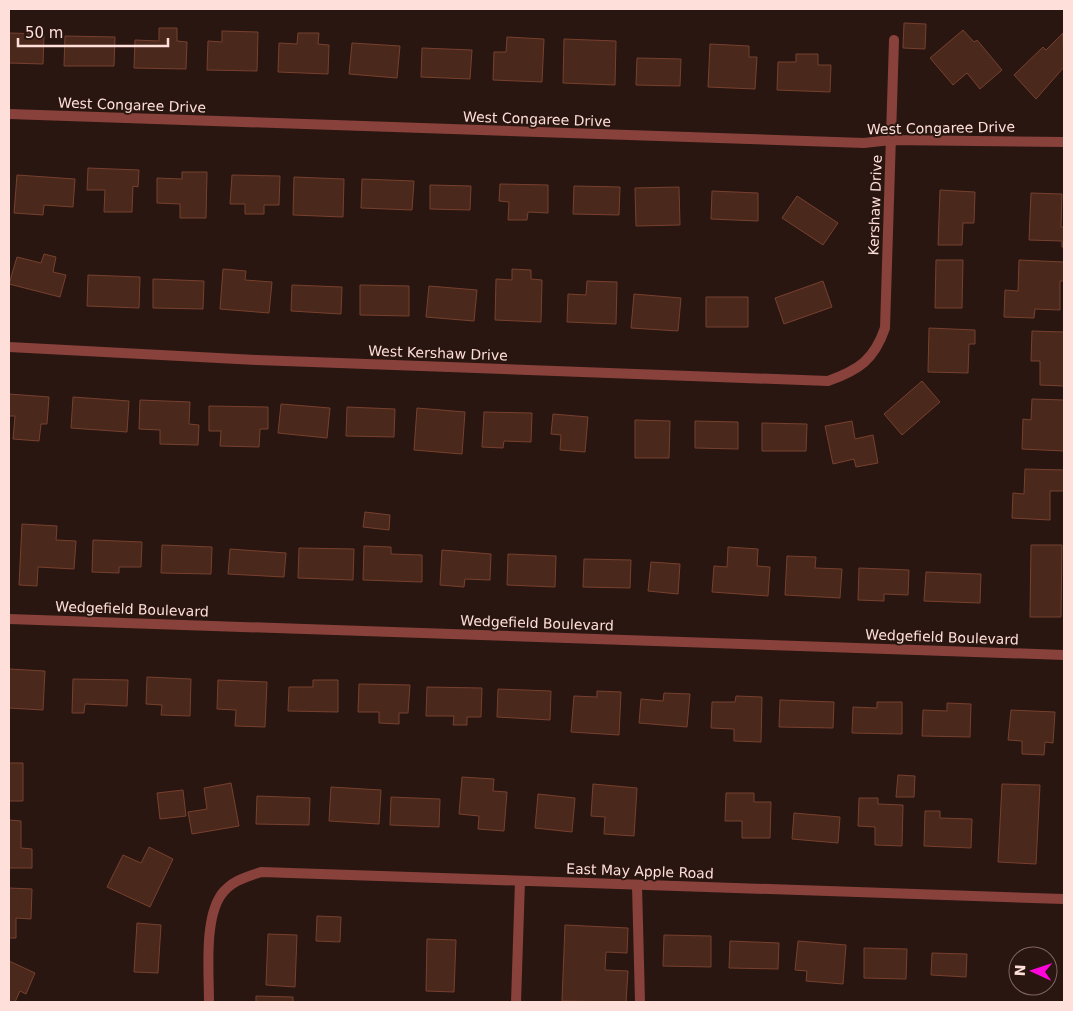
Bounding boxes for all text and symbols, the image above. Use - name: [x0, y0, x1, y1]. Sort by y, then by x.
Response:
- scale bar: [18, 15, 168, 47]
- text: 50 m: [25, 24, 63, 42]
- street label: West Congaree Drive: [58, 94, 206, 116]
- street label: West Congaree Drive: [463, 108, 611, 130]
- street label: West Congaree Drive: [867, 119, 1015, 137]
- street label: Kershaw Drive: [865, 154, 885, 256]
- street label: West Kershaw Drive: [368, 343, 508, 363]
- street label: Wedgefield Boulevard: [55, 598, 209, 620]
- street label: Wedgefield Boulevard: [460, 612, 614, 634]
- street label: Wedgefield Boulevard: [865, 626, 1019, 648]
- street label: East May Apple Road: [566, 860, 714, 882]
- north arrow: [1008, 946, 1058, 996]
- text: N: [1012, 964, 1028, 977]

